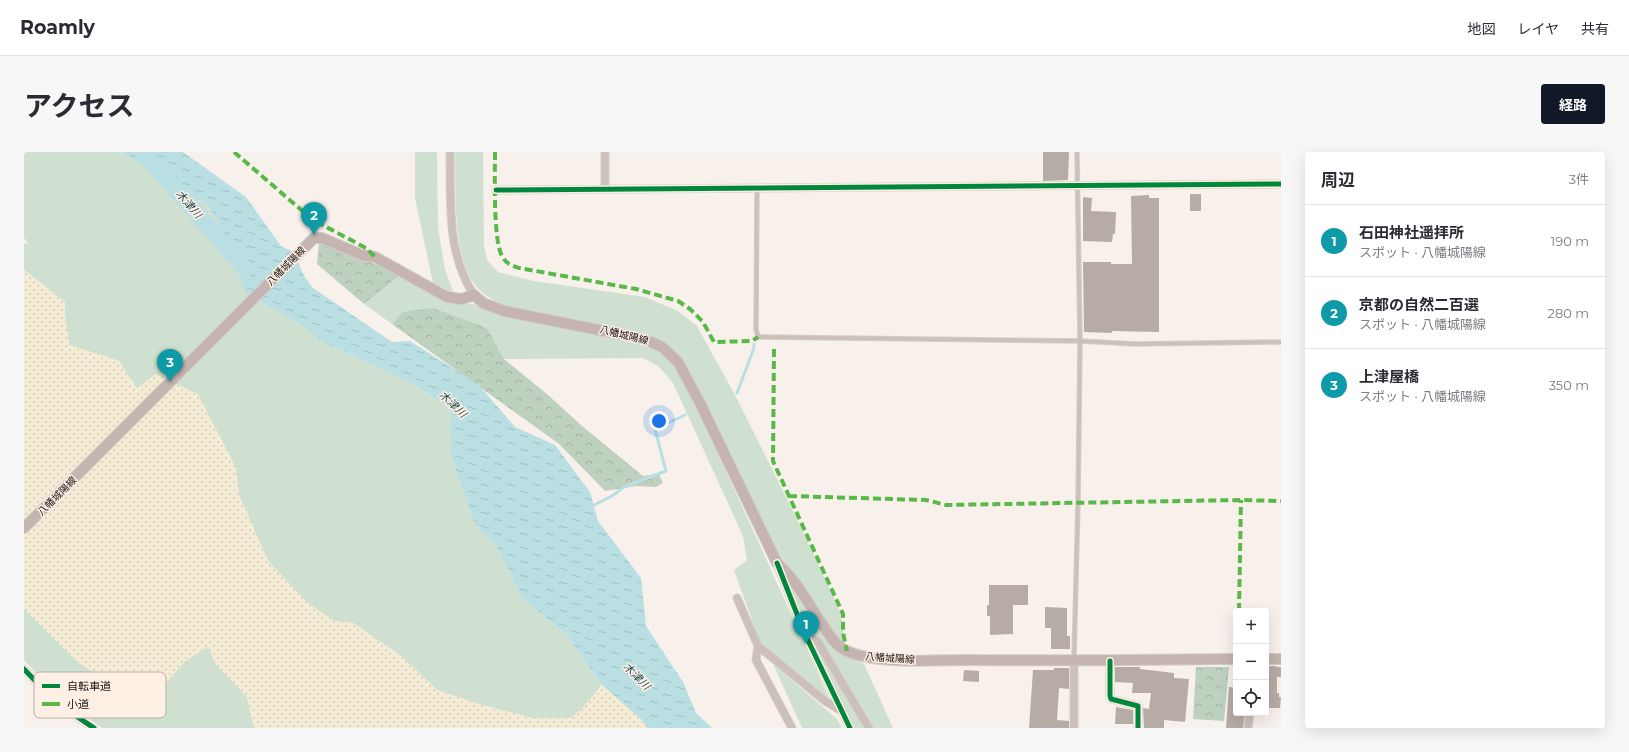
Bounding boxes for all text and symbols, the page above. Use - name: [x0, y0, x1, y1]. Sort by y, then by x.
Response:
- text: Roamly: [20, 16, 95, 39]
- text: 地図: [1467, 20, 1495, 38]
- text: レイヤ: [1517, 20, 1559, 38]
- text: 共有: [1581, 20, 1609, 38]
- button: 経路: [1541, 84, 1605, 124]
- text: アクセス: [24, 89, 135, 123]
- text: 周辺: [1321, 170, 1355, 190]
- text: 3件: [1569, 171, 1589, 187]
- water label: 木津川: [173, 187, 206, 222]
- pin: 2: [301, 202, 327, 235]
- text: 石田神社遥拝所: [1359, 223, 1464, 242]
- text: 1: [1331, 233, 1337, 249]
- text: 190 m: [1551, 233, 1589, 249]
- street label: 八幡城陽線: [264, 244, 308, 288]
- text: スポット · 八幡城陽線: [1359, 244, 1486, 260]
- text: 京都の自然二百選: [1359, 295, 1479, 314]
- text: 2: [1330, 305, 1338, 321]
- text: 280 m: [1548, 305, 1589, 321]
- text: スポット · 八幡城陽線: [1359, 316, 1486, 332]
- street label: 八幡城陽線: [598, 323, 650, 347]
- pin: 3: [157, 349, 183, 382]
- text: 上津屋橋: [1359, 367, 1419, 386]
- text: 3: [1330, 377, 1338, 393]
- text: 350 m: [1549, 377, 1589, 393]
- water label: 木津川: [436, 388, 470, 421]
- text: スポット · 八幡城陽線: [1359, 388, 1486, 404]
- your location: [649, 411, 669, 431]
- street label: 八幡城陽線: [35, 474, 79, 518]
- map controls: [1233, 608, 1269, 716]
- button: +: [1233, 608, 1269, 644]
- pin: 1: [793, 611, 819, 644]
- button: −: [1233, 644, 1269, 680]
- street label: 八幡城陽線: [865, 650, 915, 666]
- water label: 木津川: [620, 659, 654, 693]
- legend: [34, 672, 166, 718]
- text: 自転車道: [67, 679, 111, 693]
- button: locate: [1233, 680, 1269, 716]
- text: 小道: [67, 697, 89, 711]

